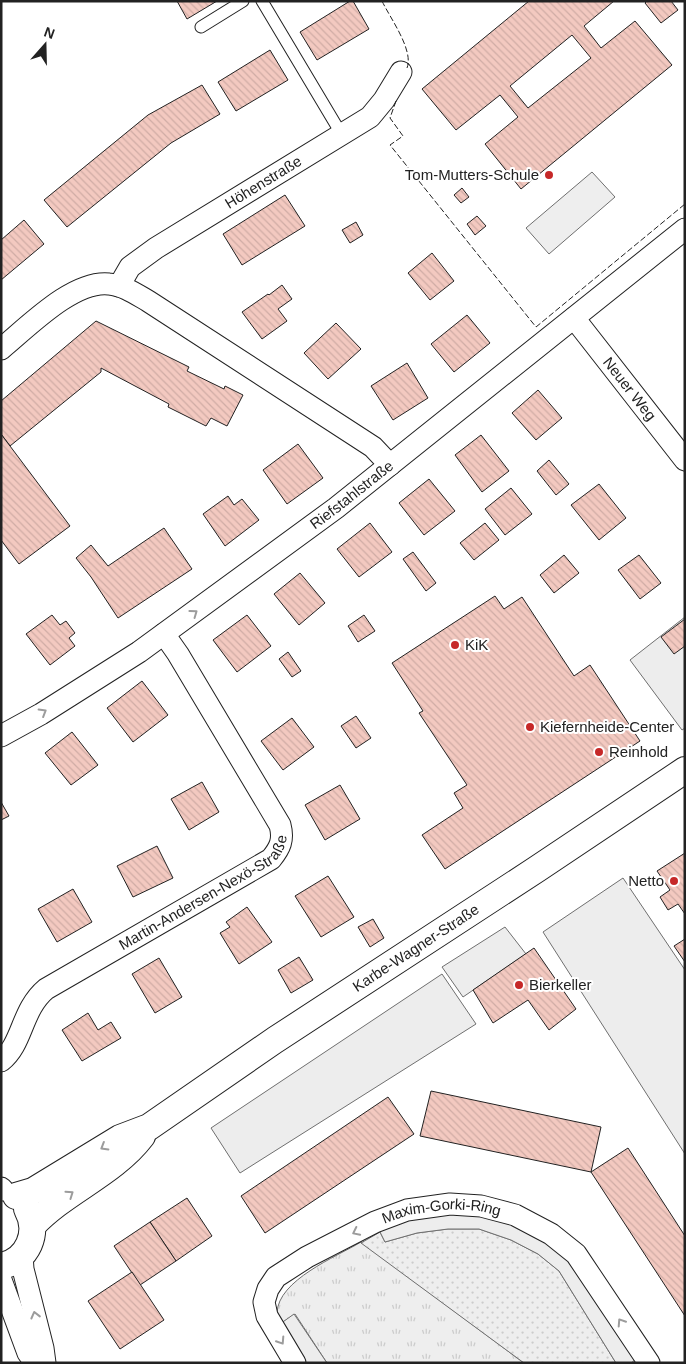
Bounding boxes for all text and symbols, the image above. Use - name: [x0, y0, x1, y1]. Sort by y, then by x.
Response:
- north arrow: [20, 20, 70, 70]
- text: N: [42, 24, 57, 42]
- street label: Höhenstraße: [222, 152, 305, 212]
- place label: Tom-Mutters-Schule: [405, 166, 539, 183]
- marker: Tom-Mutters-Schule: [543, 169, 555, 181]
- street label: Neuer Weg: [600, 354, 660, 424]
- street label: Riefstahlstraße: [306, 457, 396, 532]
- one-way arrow: [188, 610, 197, 619]
- place label: KiK: [465, 636, 488, 653]
- marker: KiK: [449, 639, 461, 651]
- one-way arrow: [38, 709, 47, 719]
- place label: Kiefernheide-Center: [540, 718, 674, 735]
- marker: Kiefernheide-Center: [524, 721, 536, 733]
- place label: Reinhold: [609, 743, 668, 760]
- marker: Reinhold: [593, 746, 605, 758]
- street label: Martin-Andersen-Nexö-Straße: [116, 834, 290, 953]
- place label: Netto: [628, 872, 664, 889]
- marker: Netto: [668, 875, 680, 887]
- street label: Karbe-Wagner-Straße: [349, 900, 482, 995]
- place label: Bierkeller: [529, 976, 592, 993]
- marker: Bierkeller: [513, 979, 525, 991]
- one-way arrow: [101, 1141, 110, 1151]
- one-way arrow: [64, 1191, 74, 1200]
- street label: Maxim-Gorki-Ring: [379, 1195, 503, 1227]
- one-way arrow: [352, 1226, 361, 1236]
- one-way arrow: [30, 1311, 41, 1320]
- one-way arrow: [618, 1319, 628, 1328]
- one-way arrow: [275, 1335, 284, 1344]

